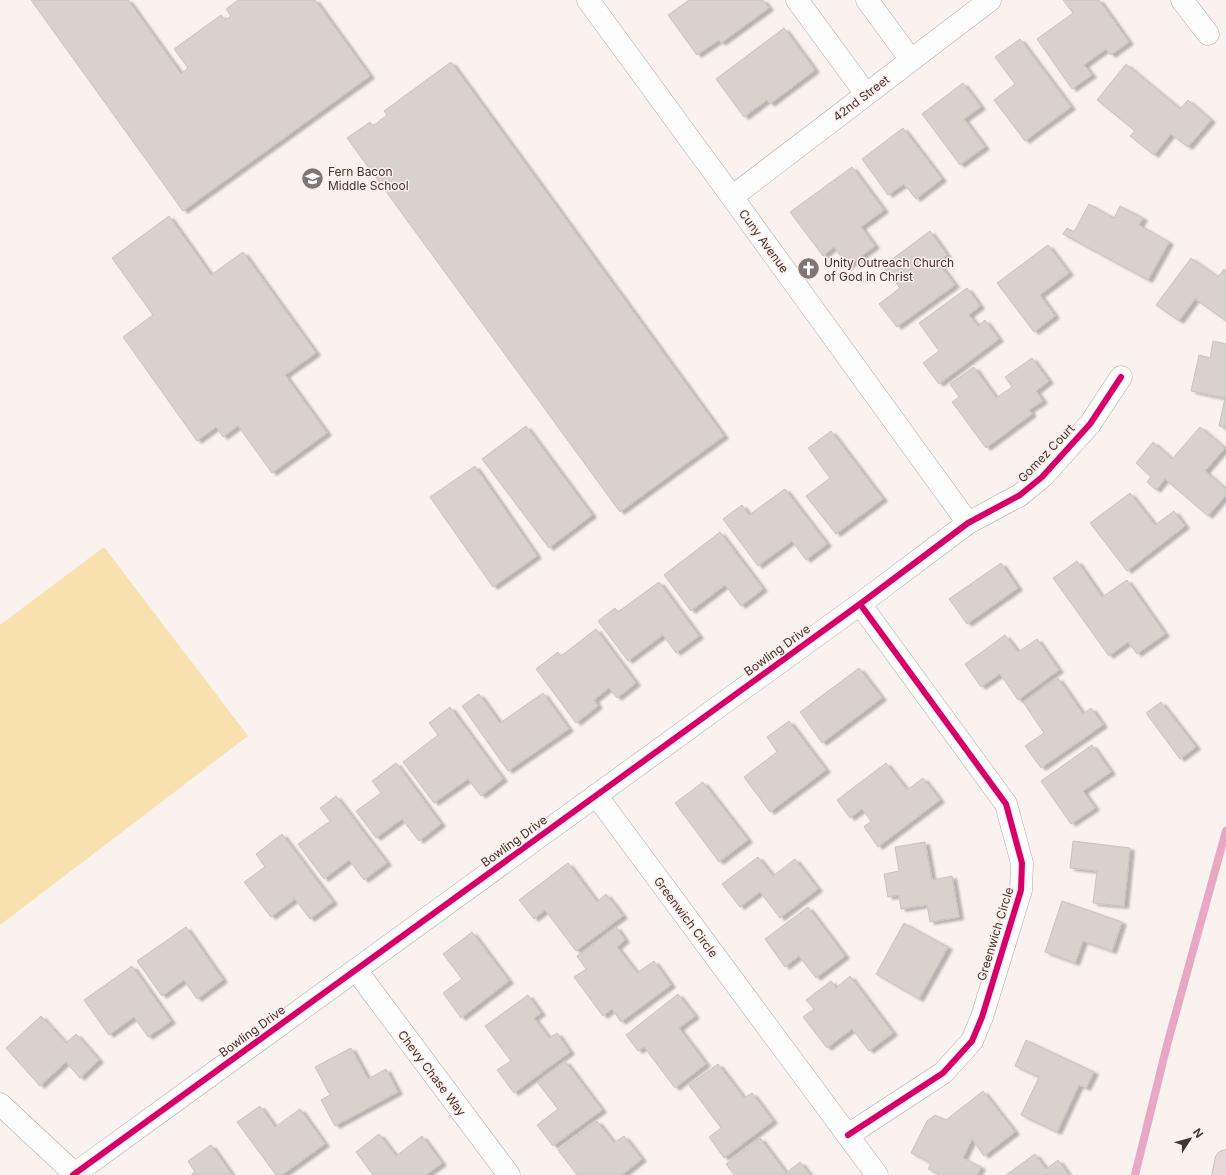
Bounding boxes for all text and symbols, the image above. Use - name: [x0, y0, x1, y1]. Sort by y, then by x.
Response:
- street label: 42nd Street: [830, 72, 892, 124]
- place label: Fern Bacon Middle School: [328, 164, 409, 193]
- school or university icon: Fern Bacon Middle School: [299, 165, 325, 191]
- street label: Cuny Avenue: [736, 206, 792, 276]
- place label: Unity Outreach Church of God in Christ: [824, 255, 954, 284]
- church icon: Unity Outreach Church of God in Christ: [795, 256, 821, 282]
- street label: Gomez Court: [1014, 421, 1078, 485]
- street label: Bowling Drive: [741, 621, 813, 679]
- street label: Bowling Drive: [478, 812, 550, 870]
- street label: Greenwich Circle: [651, 874, 721, 960]
- street label: Greenwich Circle: [974, 885, 1016, 983]
- street label: Bowling Drive: [216, 1002, 288, 1060]
- street label: Chevy Chase Way: [395, 1027, 469, 1119]
- north arrow: [1170, 1119, 1210, 1159]
- text: N: [1190, 1126, 1206, 1141]

